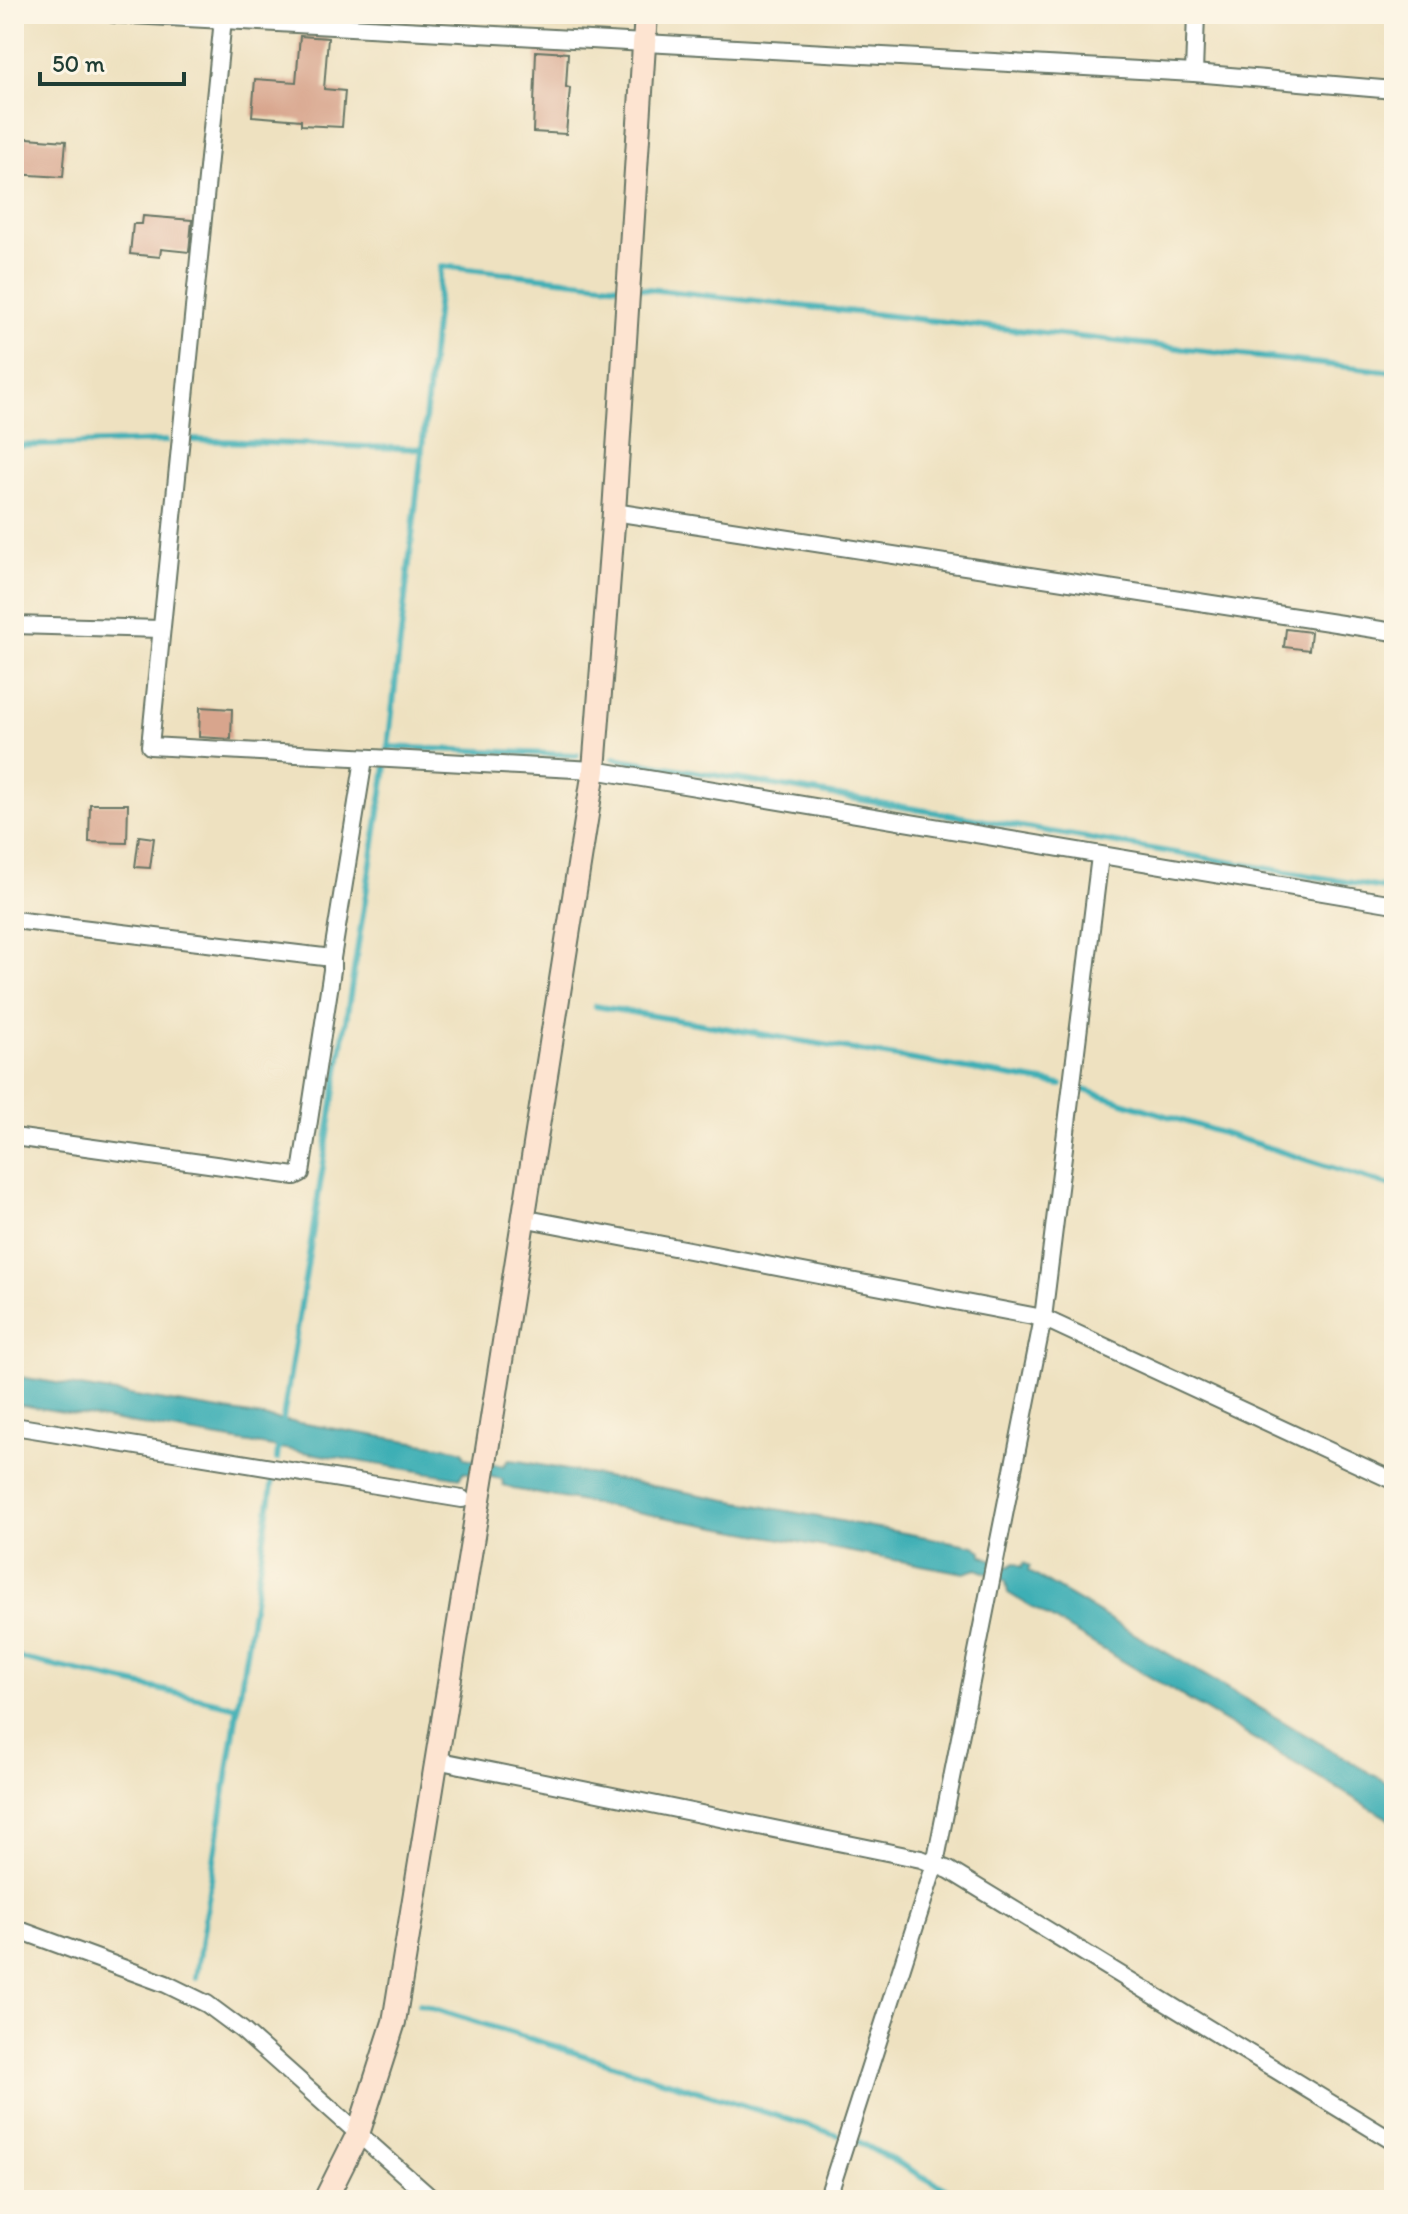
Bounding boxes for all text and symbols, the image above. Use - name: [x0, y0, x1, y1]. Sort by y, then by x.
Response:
- scale bar: [40, 36, 184, 86]
- text: 50 m: [52, 49, 105, 78]

